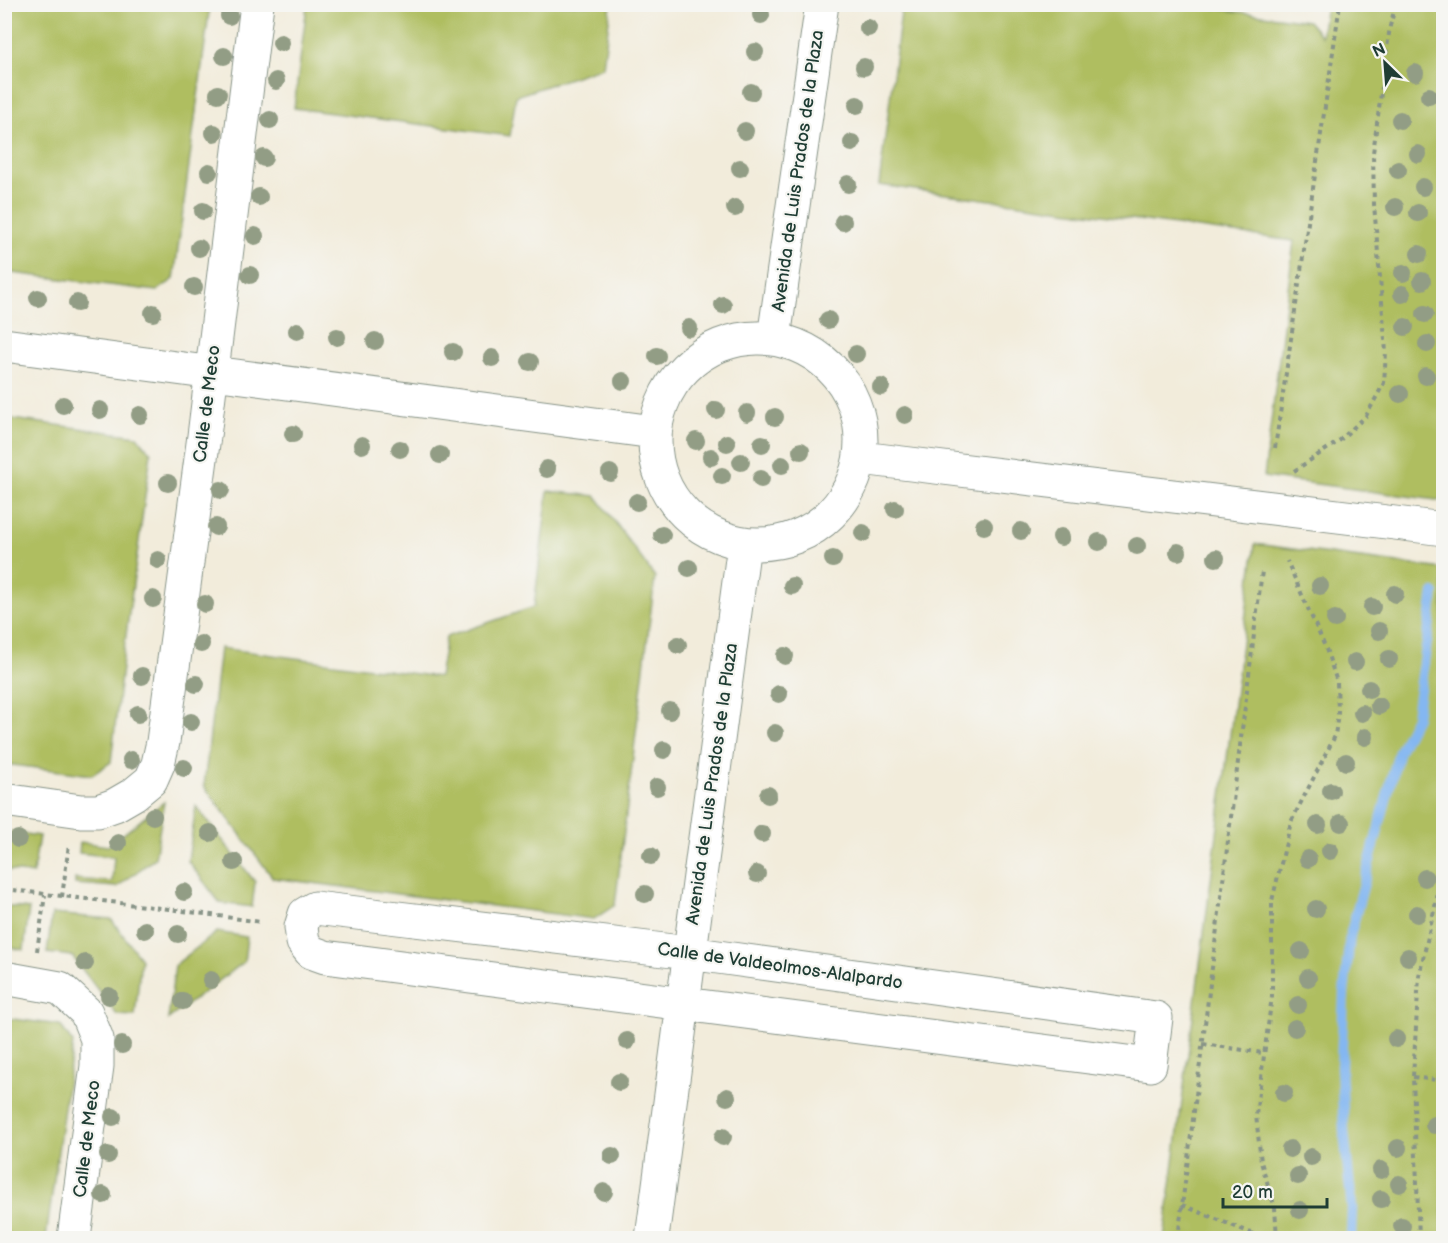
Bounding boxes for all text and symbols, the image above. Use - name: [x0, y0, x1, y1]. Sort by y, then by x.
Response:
- street label: Avenida de Luis Prados de la Plaza: [768, 29, 828, 313]
- north arrow: [1355, 33, 1415, 93]
- text: N: [1370, 40, 1389, 62]
- street label: Calle de Meco: [189, 344, 225, 464]
- street label: Avenida de Luis Prados de la Plaza: [682, 642, 742, 926]
- street label: Calle de Valdeolmos-Alalpardo: [656, 938, 904, 994]
- street label: Calle de Meco: [69, 1079, 105, 1199]
- scale bar: [1223, 1171, 1326, 1209]
- text: 20 m: [1232, 1182, 1273, 1203]

